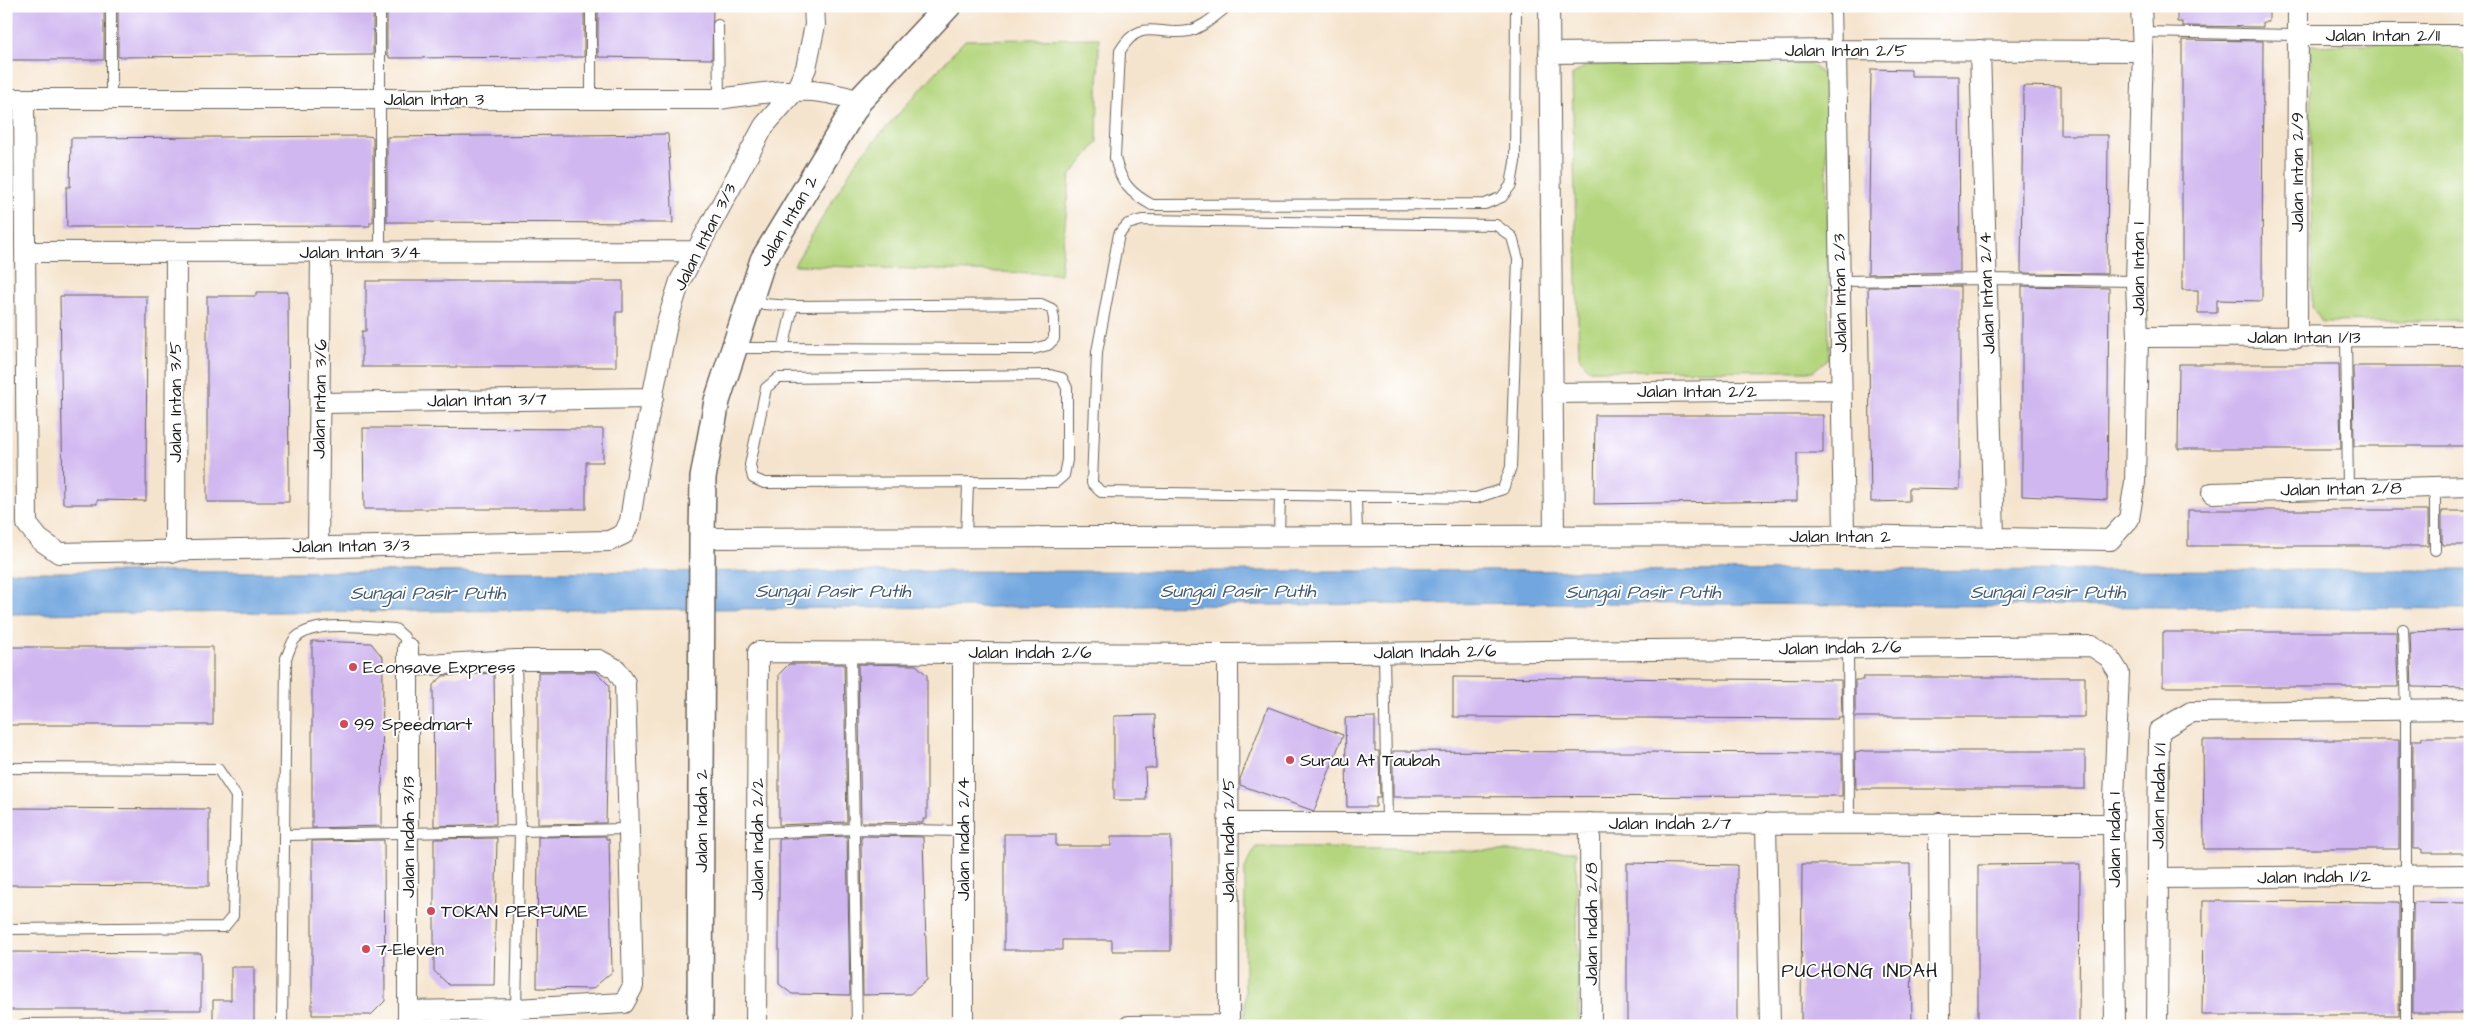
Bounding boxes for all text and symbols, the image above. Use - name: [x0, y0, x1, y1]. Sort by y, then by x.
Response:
- street label: Jalan Intan 2/11: [2326, 23, 2440, 48]
- street label: Jalan Intan 2/5: [1785, 38, 1907, 63]
- street label: Jalan Intan 3: [384, 87, 484, 112]
- street label: Jalan Intan 2/9: [2285, 112, 2310, 232]
- street label: Jalan Intan 2: [752, 170, 825, 271]
- street label: Jalan Intan 3/3: [667, 179, 743, 295]
- street label: Jalan Intan 1: [2126, 222, 2151, 316]
- street label: Jalan Intan 2/4: [1972, 232, 2002, 354]
- street label: Jalan Intan 2/3: [1826, 233, 1854, 353]
- street label: Jalan Intan 3/4: [300, 240, 420, 265]
- street label: Jalan Intan 1/13: [2247, 325, 2361, 350]
- street label: Jalan Intan 3/6: [306, 339, 334, 459]
- street label: Jalan Intan 3/5: [163, 341, 188, 463]
- street label: Jalan Intan 2/2: [1637, 379, 1758, 404]
- street label: Jalan Intan 3/7: [427, 386, 547, 414]
- street label: Jalan Intan 2/8: [2280, 475, 2402, 503]
- street label: Jalan Intan 2: [1789, 524, 1891, 549]
- street label: Jalan Intan 3/3: [292, 532, 410, 560]
- water label: Sungai Pasir Putih: [755, 578, 912, 605]
- water label: Sungai Pasir Putih: [1160, 578, 1317, 605]
- water label: Sungai Pasir Putih: [1565, 579, 1722, 606]
- water label: Sungai Pasir Putih: [1970, 579, 2127, 606]
- water label: Sungai Pasir Putih: [350, 580, 507, 607]
- street label: Jalan Indah 2/6: [1778, 634, 1902, 662]
- street label: Jalan Indah 2/6: [1373, 638, 1497, 666]
- street label: Jalan Indah 2/6: [969, 640, 1091, 665]
- place label: Econsave Express: [363, 655, 516, 680]
- marker: Econsave Express: [347, 661, 359, 673]
- place label: 99 Speedmart: [354, 712, 473, 737]
- marker: 99 Speedmart: [338, 718, 350, 730]
- street label: Jalan Indah 1/1: [2146, 743, 2172, 849]
- place label: Surau At Taubah: [1300, 748, 1440, 773]
- marker: Surau At Taubah: [1284, 754, 1296, 766]
- street label: Jalan Indah 2: [689, 769, 714, 873]
- street label: Jalan Indah 3/13: [396, 776, 421, 898]
- street label: Jalan Indah 2/2: [745, 777, 770, 900]
- street label: Jalan Indah 2/4: [951, 777, 976, 901]
- street label: Jalan Indah 2/5: [1216, 778, 1241, 902]
- street label: Jalan Indah 1: [2102, 792, 2127, 888]
- street label: Jalan Indah 2/7: [1609, 811, 1731, 836]
- street label: Jalan Indah 2/8: [1579, 862, 1604, 986]
- street label: Jalan Indah 1/2: [2257, 863, 2372, 890]
- place label: TOKAN PERFUME: [441, 899, 589, 924]
- marker: TOKAN PERFUME: [425, 905, 437, 917]
- place label: 7-Eleven: [376, 937, 444, 962]
- marker: 7-Eleven: [360, 943, 372, 955]
- district label: PUCHONG INDAH: [1782, 958, 1938, 985]

